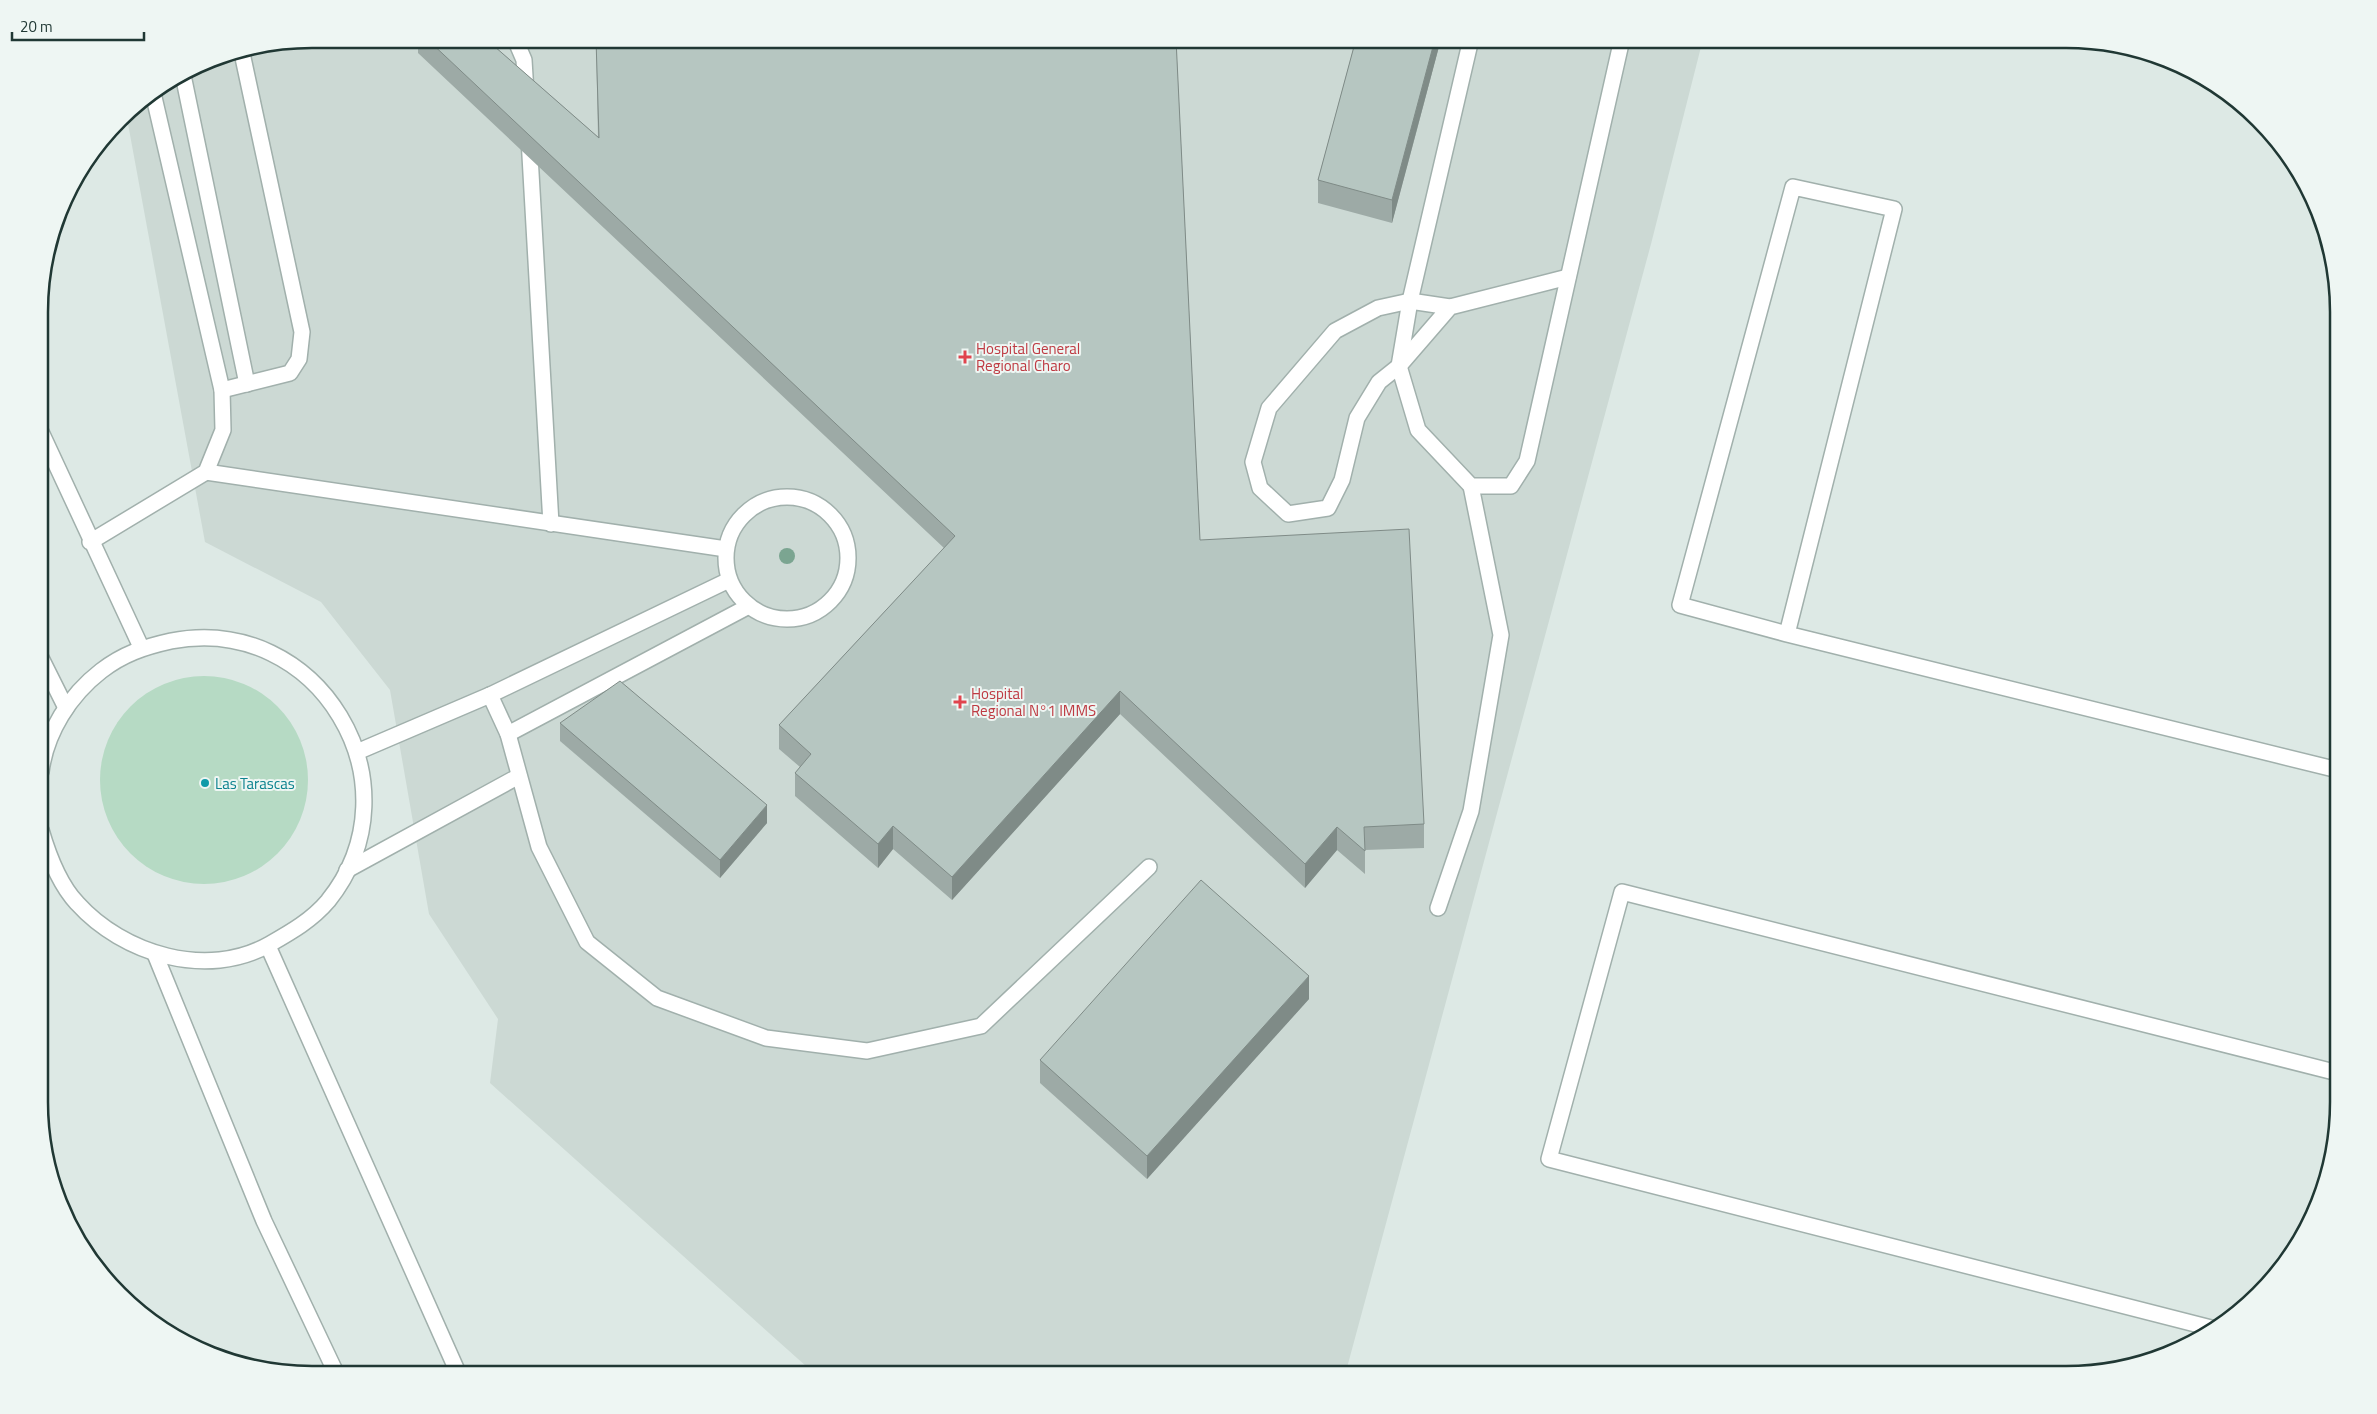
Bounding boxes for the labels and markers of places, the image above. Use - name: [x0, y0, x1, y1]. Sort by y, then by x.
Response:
- place label: Hospital General Regional Charo: [976, 337, 1080, 377]
- marker: Hospital General Regional Charo: [958, 350, 972, 364]
- place label: Hospital Regional N°1 IMMS: [971, 682, 1096, 722]
- marker: Hospital Regional N°1 IMMS: [953, 695, 967, 709]
- place label: Las Tarascas: [215, 772, 295, 795]
- marker: Las Tarascas: [199, 777, 211, 789]

